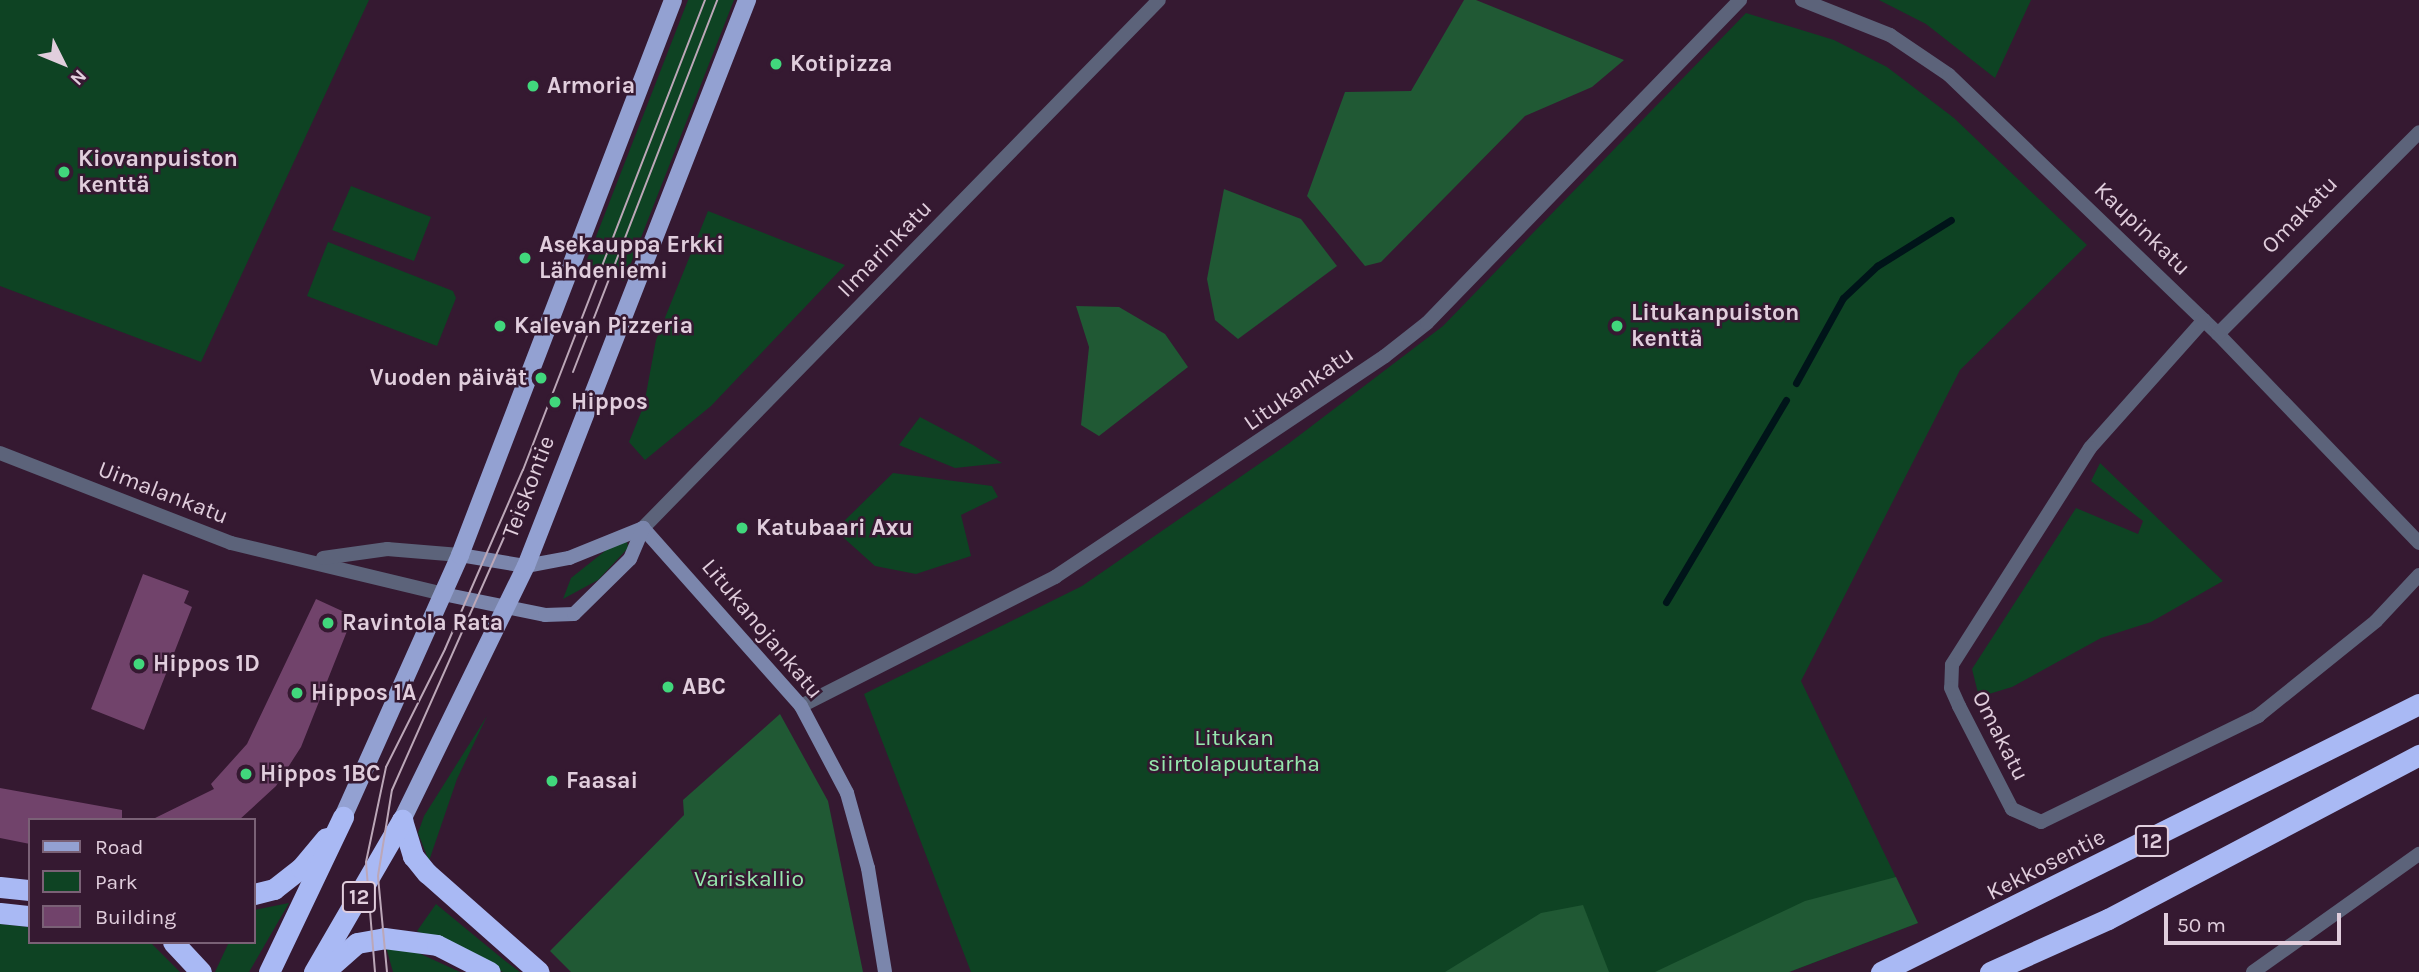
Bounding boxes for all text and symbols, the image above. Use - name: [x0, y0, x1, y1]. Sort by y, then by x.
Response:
- north arrow: [28, 28, 98, 98]
- place label: Kotipizza: [790, 50, 892, 78]
- marker: Kotipizza: [768, 56, 784, 72]
- text: N: [66, 65, 91, 90]
- place label: Armoria: [547, 72, 635, 100]
- marker: Armoria: [525, 78, 541, 94]
- place label: Kiovanpuiston kenttä: [78, 145, 238, 199]
- marker: Kiovanpuiston kenttä: [56, 164, 72, 180]
- street label: Omakatu: [2256, 170, 2344, 260]
- street label: Kaupinkatu: [2088, 176, 2196, 282]
- street label: Ilmarinkatu: [832, 195, 938, 303]
- place label: Asekauppa Erkki Lähdeniemi: [539, 231, 724, 285]
- marker: Asekauppa Erkki Lähdeniemi: [517, 250, 533, 266]
- place label: Litukanpuiston kenttä: [1631, 299, 1799, 353]
- place label: Kalevan Pizzeria: [514, 312, 693, 340]
- marker: Kalevan Pizzeria: [492, 318, 508, 334]
- marker: Litukanpuiston kenttä: [1609, 318, 1625, 334]
- street label: Litukankatu: [1239, 341, 1359, 437]
- place label: Vuoden päivät: [370, 364, 527, 392]
- marker: Vuoden päivät: [533, 370, 549, 386]
- place label: Hippos: [571, 388, 648, 416]
- marker: Hippos: [545, 392, 565, 412]
- street label: Teiskontie: [497, 432, 561, 542]
- street label: Uimalankatu: [94, 456, 232, 530]
- place label: Katubaari Axu: [756, 514, 913, 542]
- marker: Katubaari Axu: [734, 520, 750, 536]
- street label: Litukanojankatu: [695, 553, 829, 705]
- place label: Ravintola Rata: [342, 609, 503, 637]
- marker: Ravintola Rata: [320, 615, 336, 631]
- place label: Hippos 1D: [153, 650, 260, 678]
- marker: Hippos 1D: [131, 656, 147, 672]
- place label: ABC: [682, 673, 726, 701]
- place label: Hippos 1A: [311, 679, 416, 707]
- marker: ABC: [660, 679, 676, 695]
- marker: Hippos 1A: [289, 685, 305, 701]
- street label: Omakatu: [1966, 686, 2034, 786]
- park label: Litukan siirtolapuutarha: [1148, 724, 1320, 778]
- place label: Hippos 1BC: [260, 760, 380, 788]
- marker: Hippos 1BC: [238, 766, 254, 782]
- place label: Faasai: [566, 767, 638, 795]
- marker: Faasai: [544, 773, 560, 789]
- legend: [28, 818, 256, 944]
- street label: Kekkosentie: [1982, 823, 2110, 907]
- road number: 12: [2134, 824, 2170, 858]
- text: Road: [95, 835, 143, 859]
- park label: Variskallio: [694, 865, 804, 893]
- text: Park: [95, 870, 138, 894]
- road number: 12: [342, 880, 376, 914]
- scale bar: [2167, 898, 2344, 942]
- text: Building: [95, 905, 176, 929]
- text: 50 m: [2177, 913, 2226, 937]

